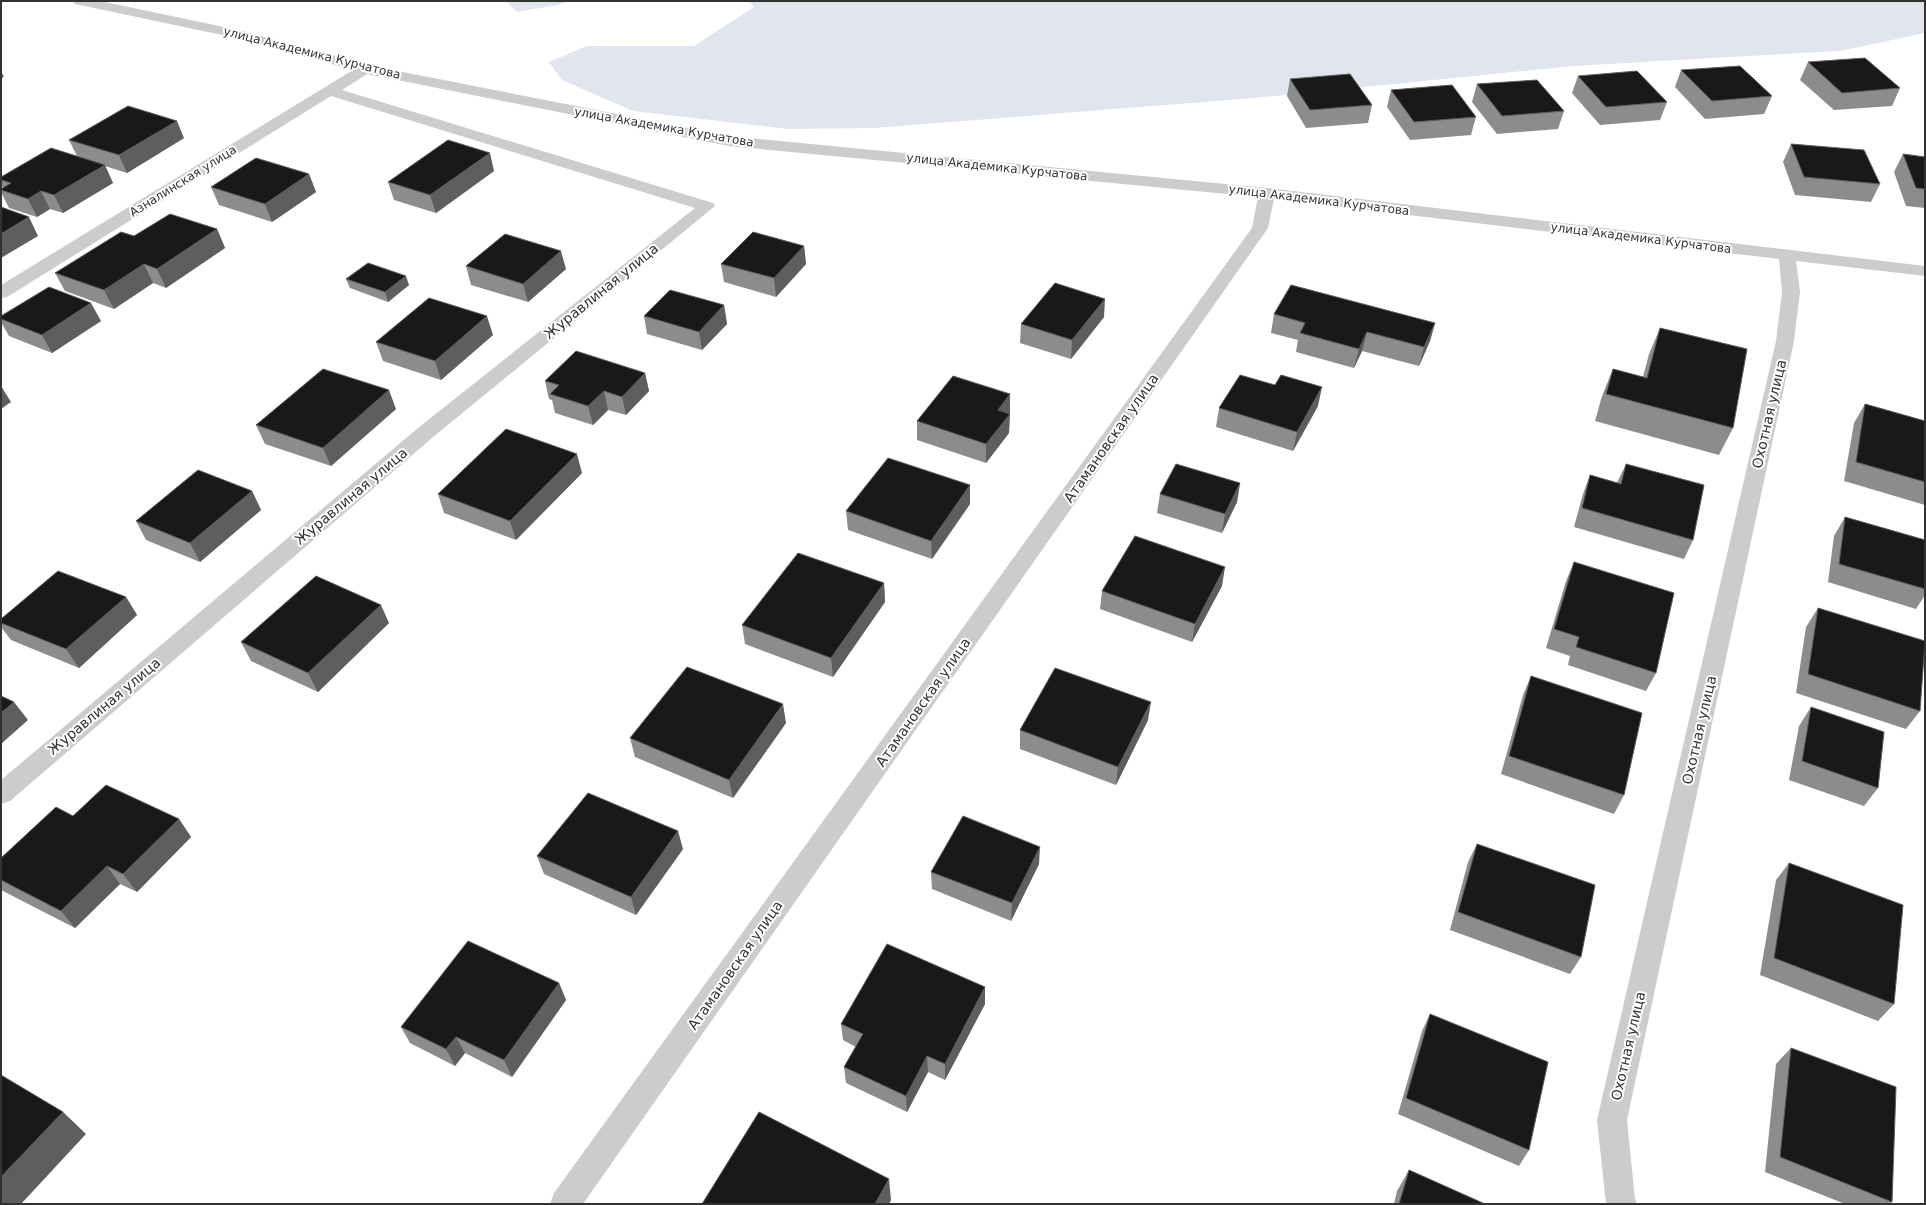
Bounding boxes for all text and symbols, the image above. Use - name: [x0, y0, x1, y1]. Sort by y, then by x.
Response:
- street label: улица Академика Курчатова: [222, 24, 402, 82]
- street label: улица Академика Курчатова: [573, 104, 755, 150]
- street label: Азналинская улица: [127, 142, 239, 220]
- street label: улица Академика Курчатова: [906, 151, 1088, 183]
- street label: улица Академика Курчатова: [1228, 182, 1410, 218]
- street label: улица Академика Курчатова: [1550, 220, 1732, 256]
- street label: Журавлиная улица: [541, 240, 661, 342]
- street label: Охотная улица: [1749, 358, 1789, 470]
- street label: Атамановская улица: [1060, 371, 1162, 505]
- street label: Журавлиная улица: [291, 444, 411, 548]
- street label: Атамановская улица: [872, 635, 974, 769]
- street label: Журавлиная улица: [44, 654, 164, 758]
- street label: Охотная улица: [1679, 674, 1719, 786]
- street label: Атамановская улица: [684, 898, 786, 1032]
- street label: Охотная улица: [1608, 990, 1648, 1102]

